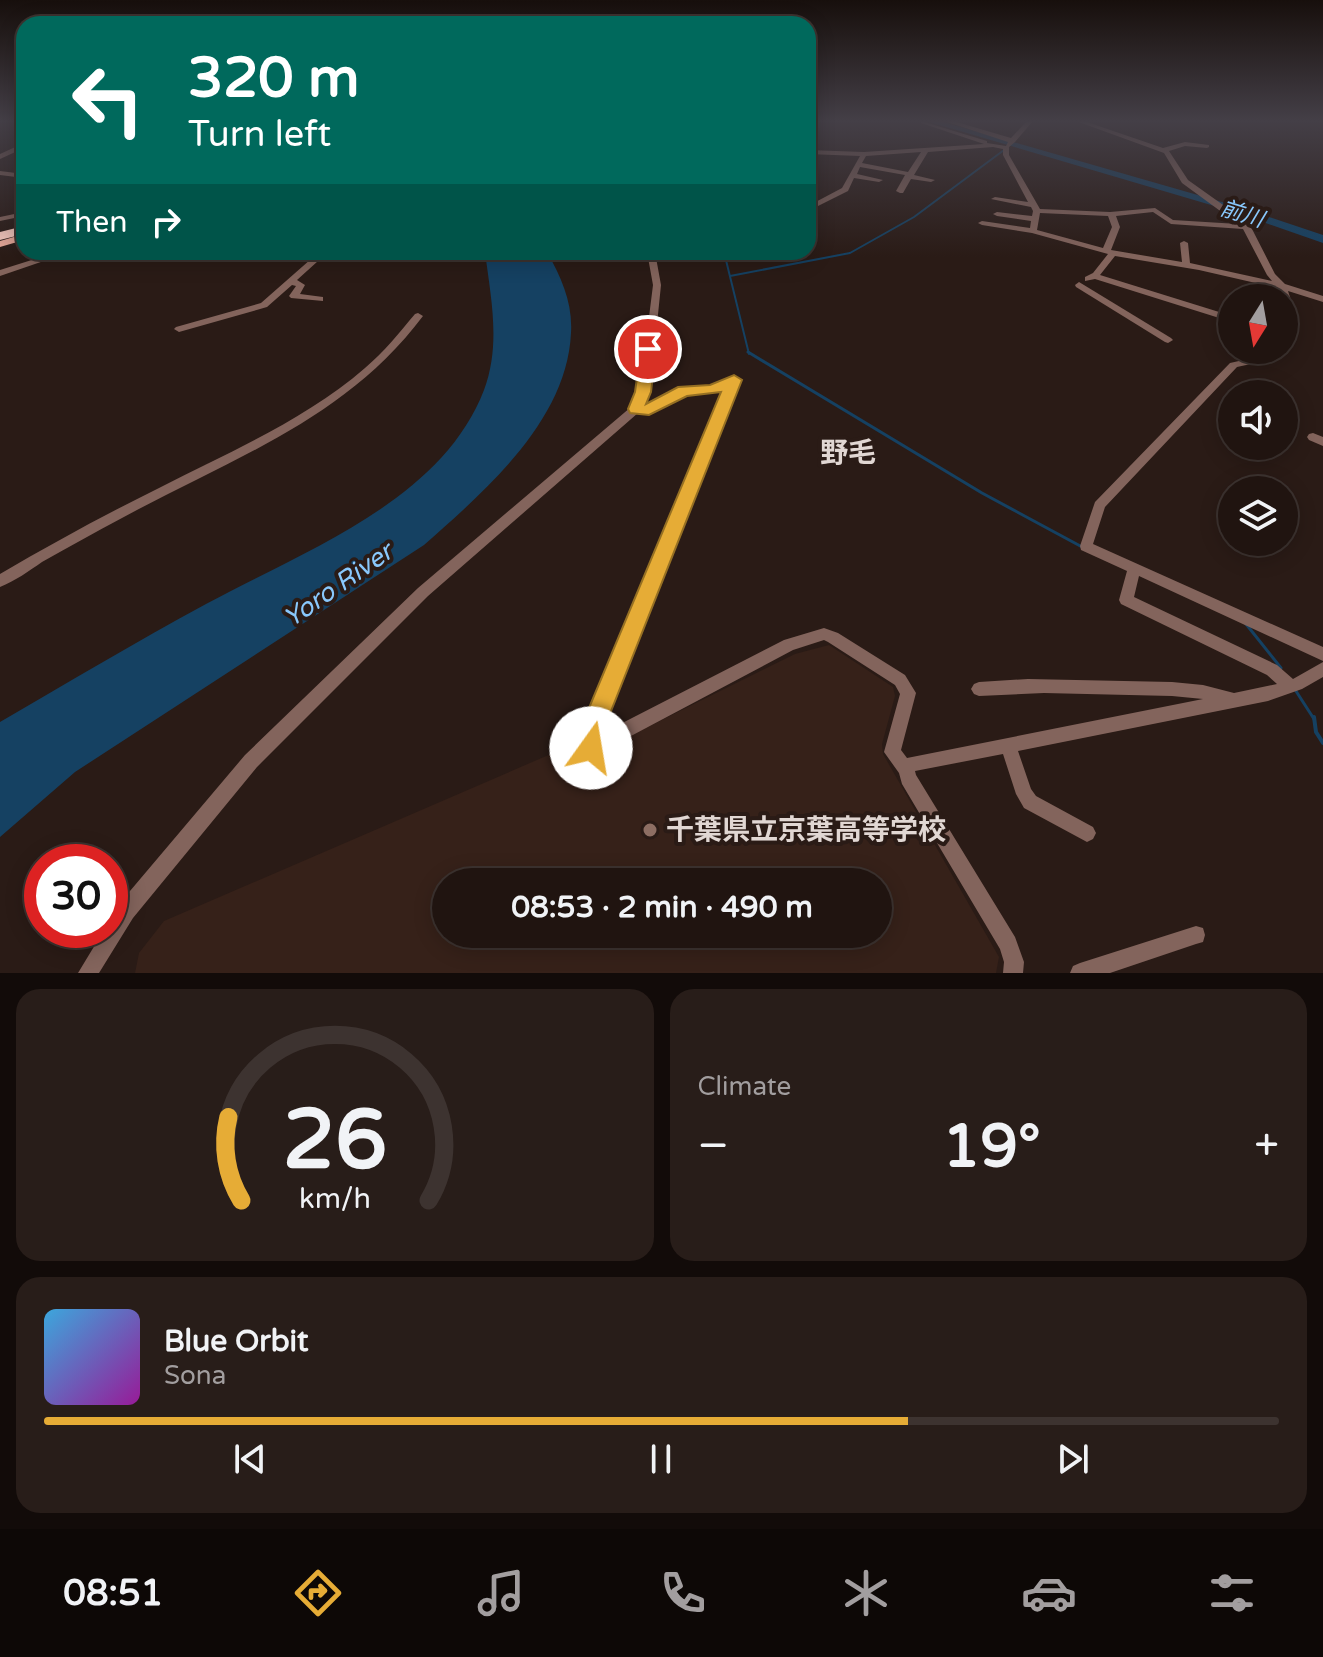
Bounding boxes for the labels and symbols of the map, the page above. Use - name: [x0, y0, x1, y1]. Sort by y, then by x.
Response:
- water label: 前川: [1217, 195, 1269, 233]
- north arrow: [1218, 284, 1298, 364]
- pin: [614, 315, 682, 383]
- district label: 野毛: [820, 436, 876, 470]
- water label: Yoro River: [278, 534, 401, 634]
- position arrow: [549, 706, 633, 790]
- place label: 千葉県立京葉高等学校: [666, 813, 946, 847]
- marker: 千葉県立京葉高等学校: [641, 821, 659, 839]
- speed limit sign: 30: [24, 844, 128, 948]

